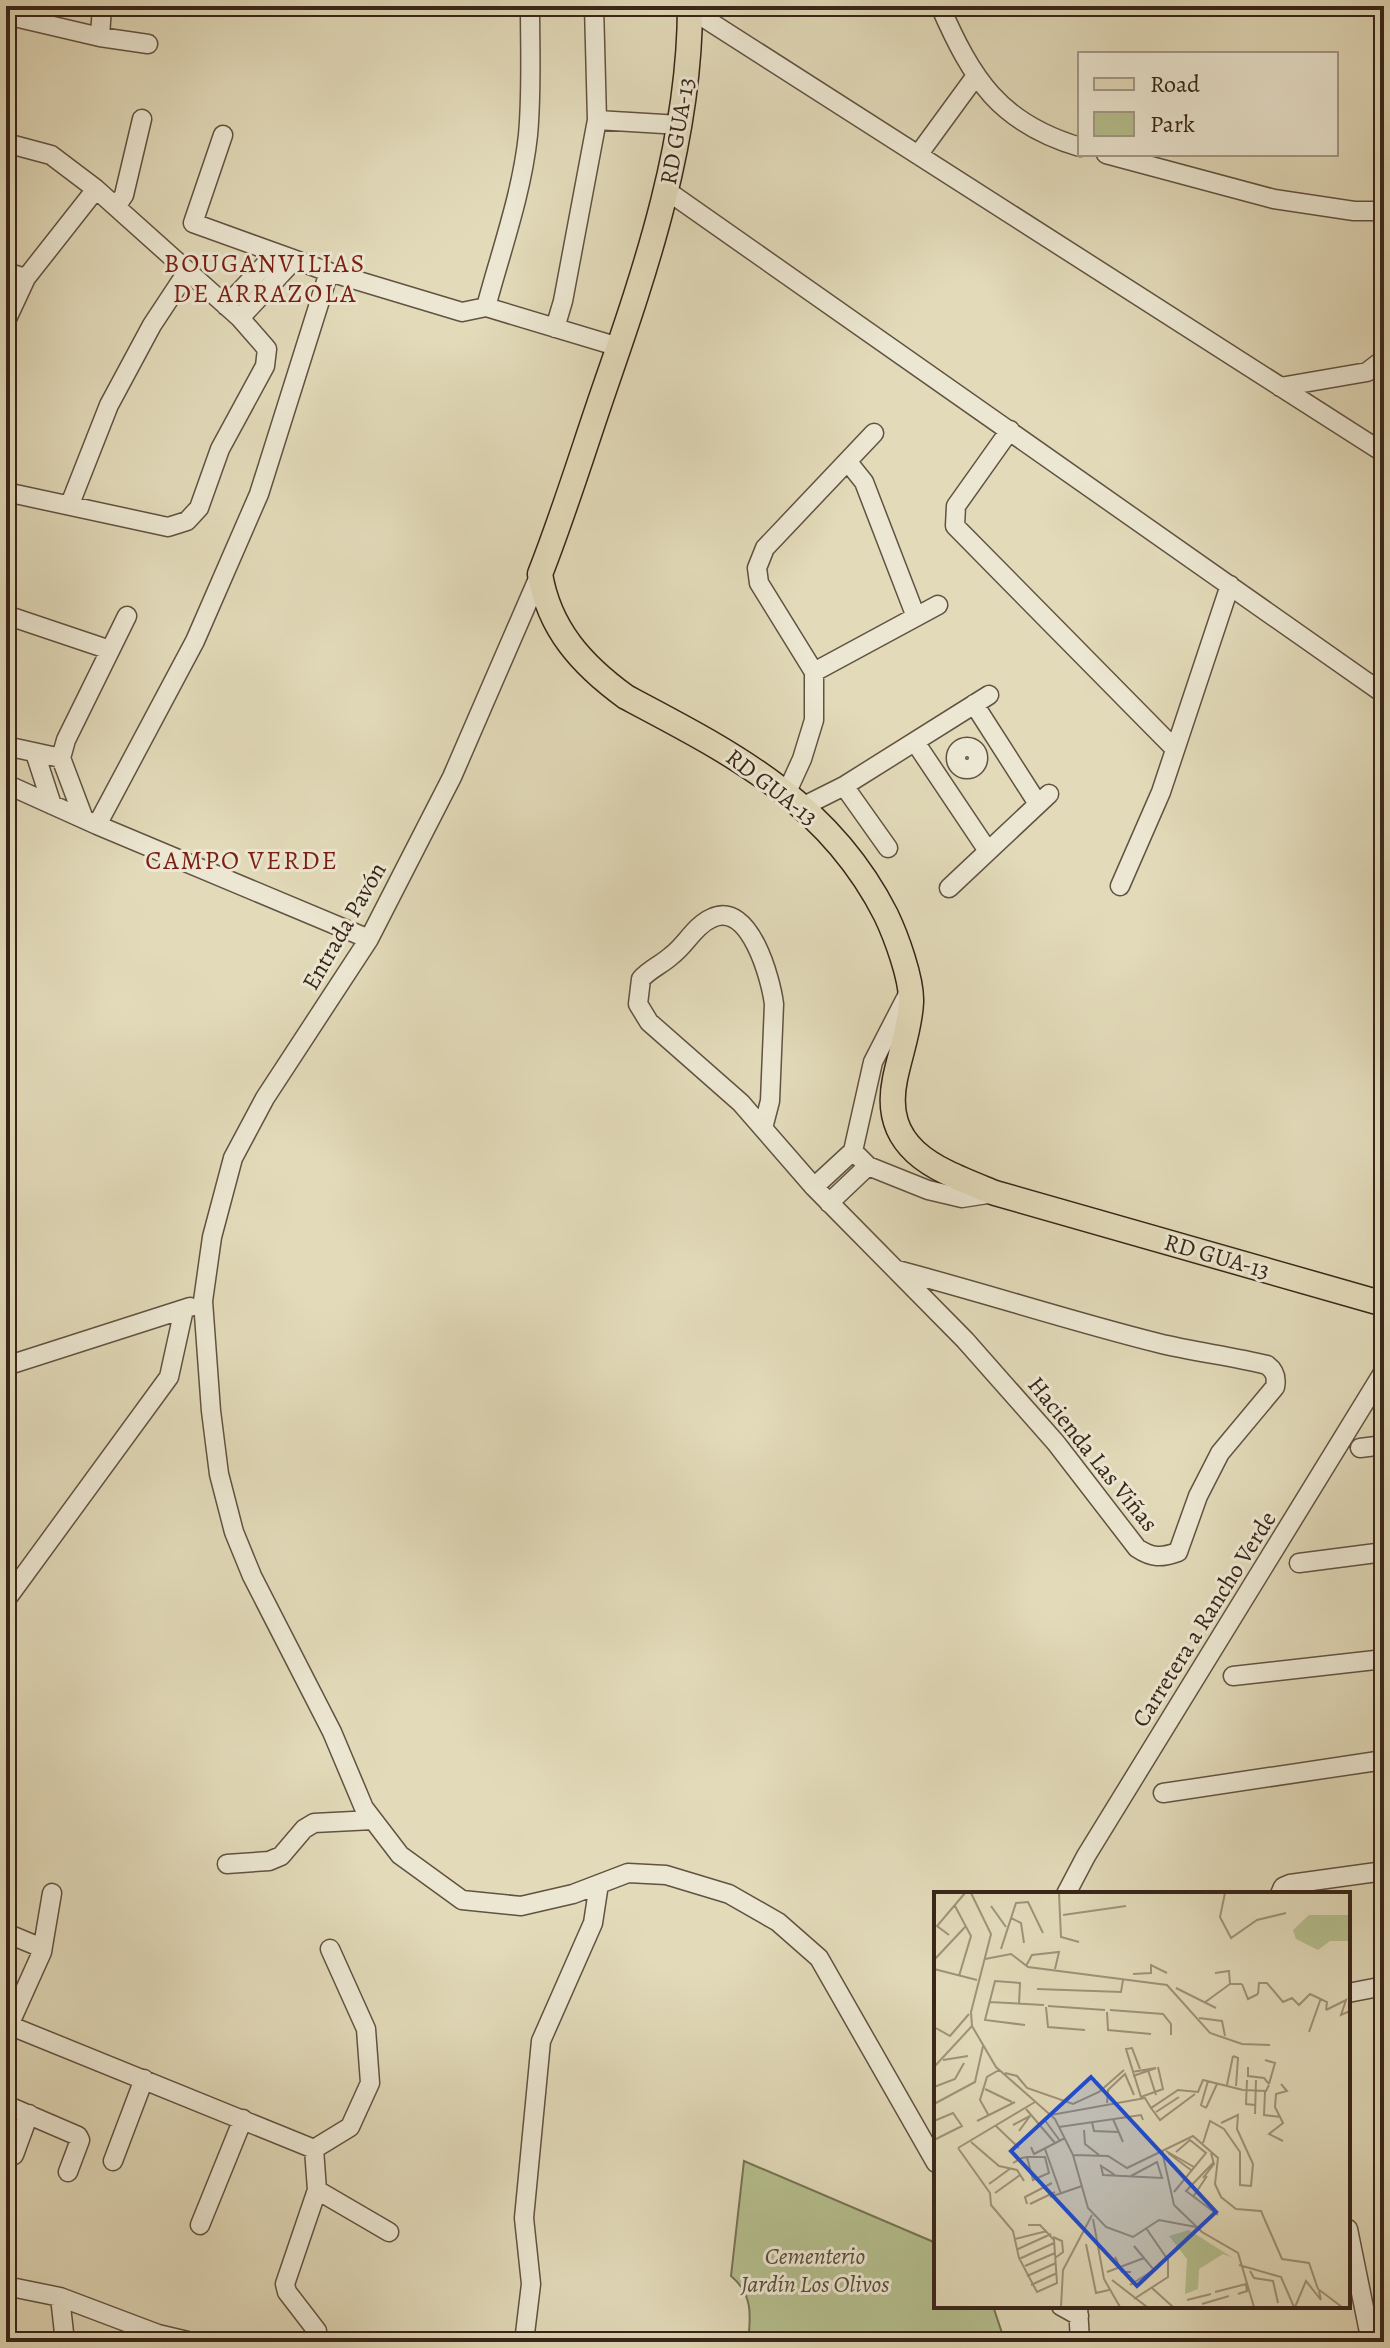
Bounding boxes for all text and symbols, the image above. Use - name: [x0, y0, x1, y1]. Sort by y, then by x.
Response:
- legend: [1078, 52, 1338, 156]
- text: Road: [1150, 68, 1200, 100]
- street label: RD GUA-13: [652, 75, 702, 187]
- text: Park: [1150, 108, 1195, 140]
- district label: BOUGANVILIAS DE ARRAZOLA: [164, 246, 366, 311]
- street label: RD GUA-13: [719, 741, 825, 833]
- district label: CAMPO VERDE: [145, 843, 339, 878]
- street label: Entrada Pavón: [295, 856, 393, 996]
- street label: RD GUA-13: [1160, 1226, 1274, 1286]
- street label: Hacienda Las Viñas: [1020, 1370, 1166, 1538]
- street label: Carretera a Rancho Verde: [1124, 1505, 1284, 1733]
- inset map: [934, 1892, 1350, 2308]
- park label: Cementerio Jardín Los Olivos: [740, 2240, 889, 2300]

